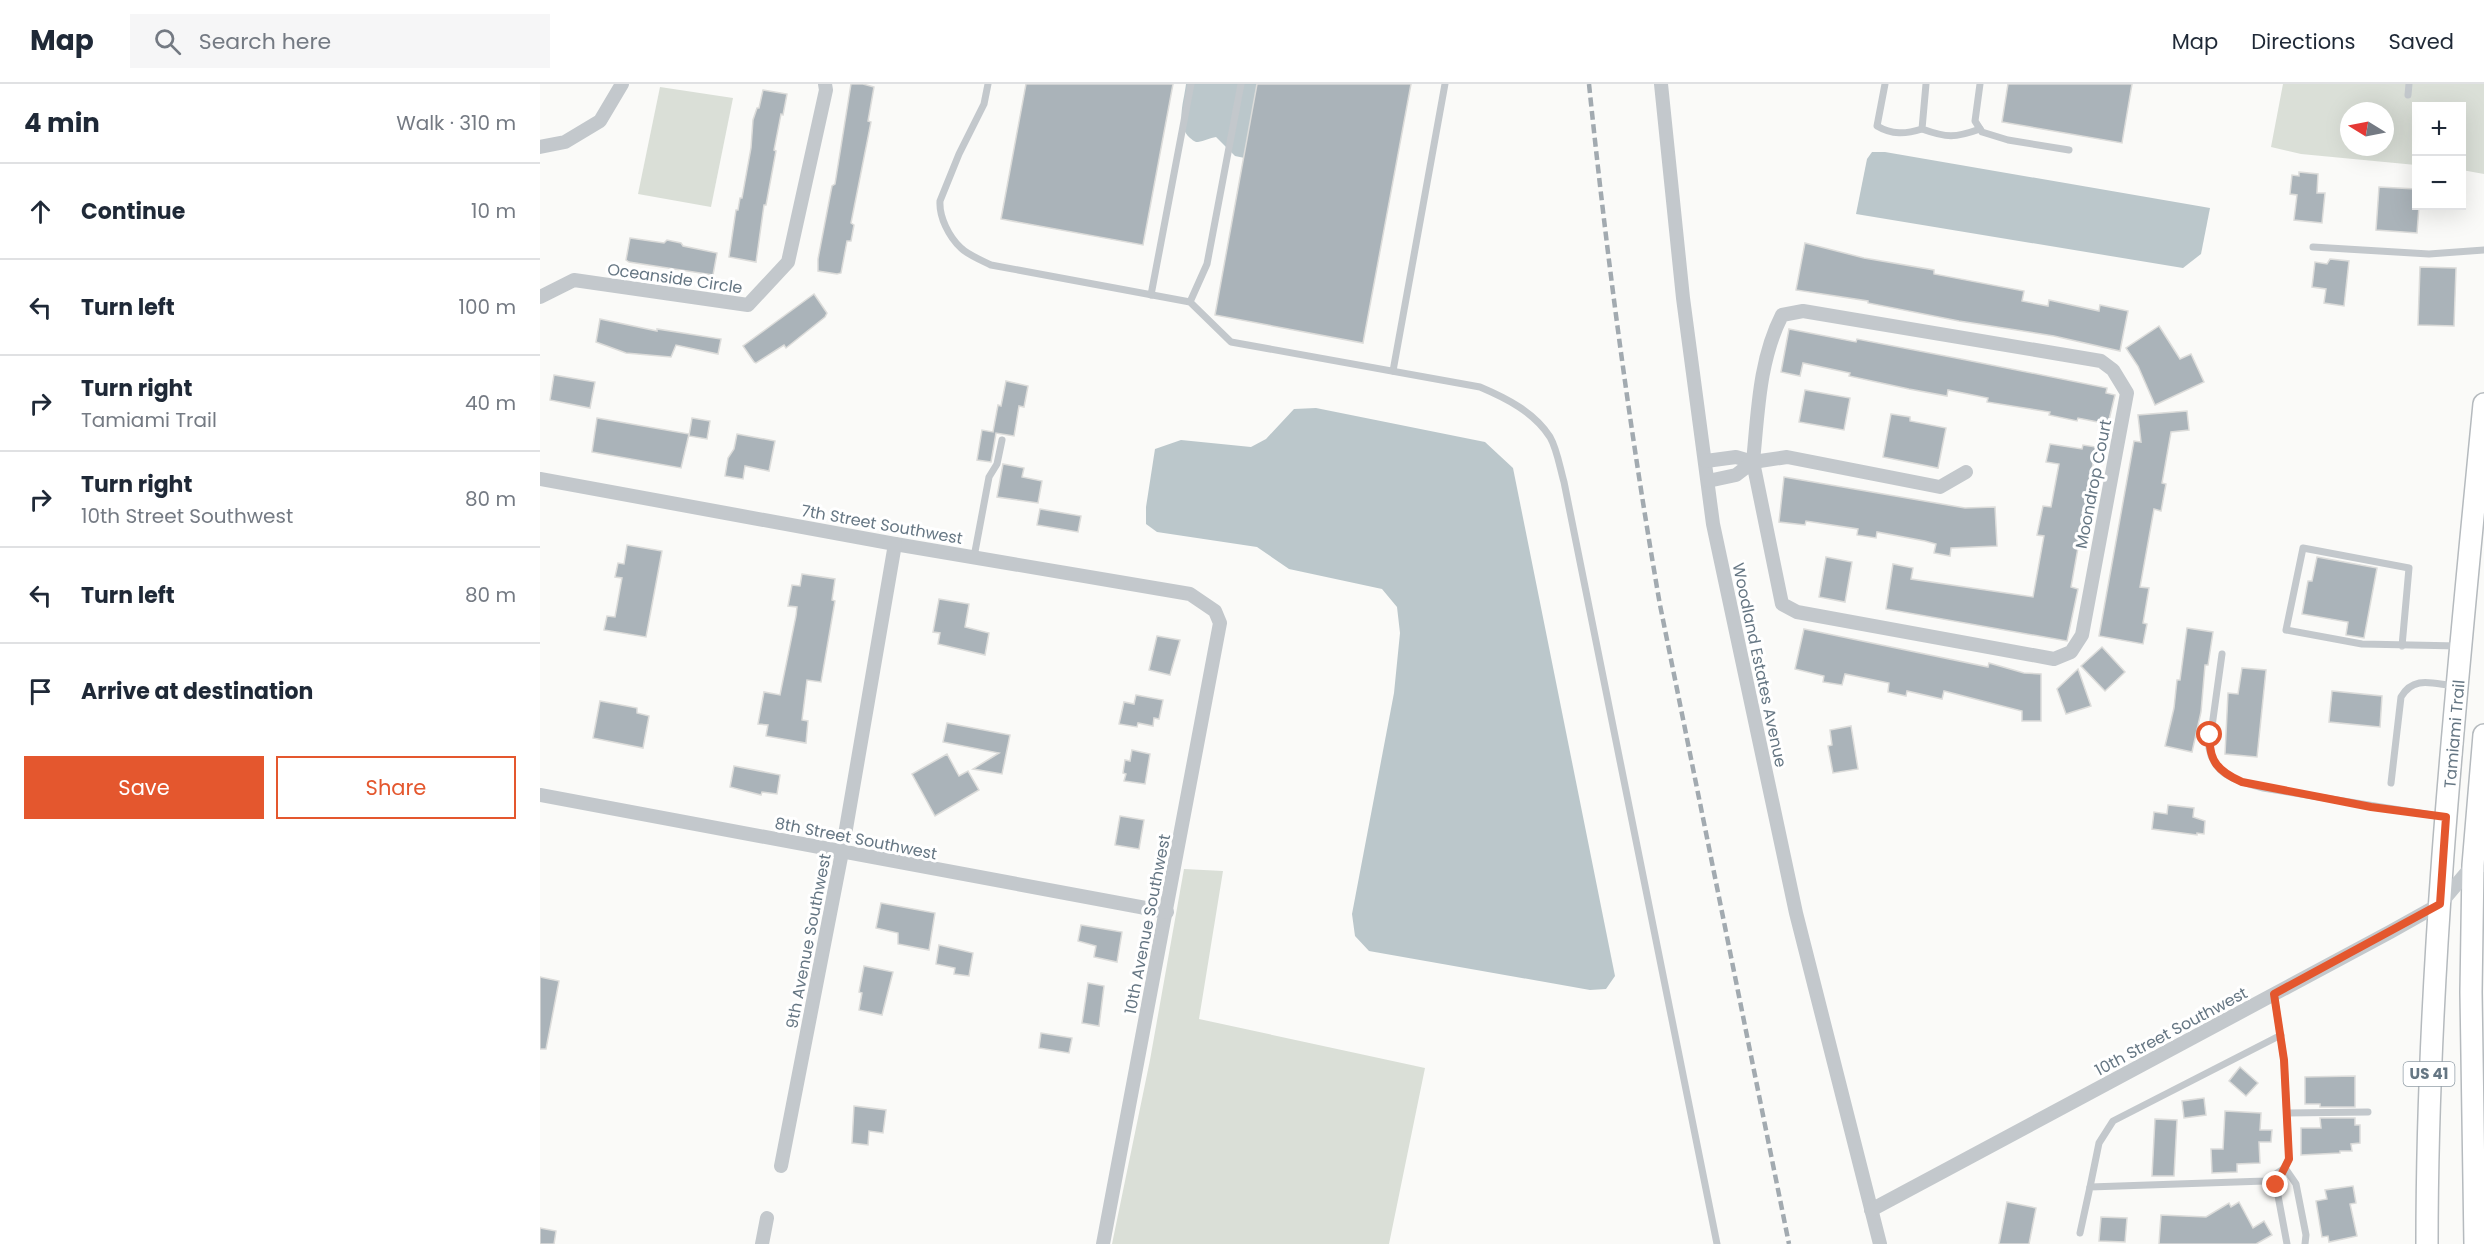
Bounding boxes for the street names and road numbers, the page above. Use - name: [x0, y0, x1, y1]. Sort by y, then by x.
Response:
- street label: Oceanside Circle: [606, 258, 744, 299]
- street label: Moondrop Court: [2070, 417, 2117, 551]
- street label: 7th Street Southwest: [799, 499, 965, 550]
- street label: Woodland Estates Avenue: [1727, 561, 1792, 770]
- street label: Tamiami Trail: [2438, 679, 2471, 789]
- street label: 8th Street Southwest: [773, 811, 939, 866]
- street label: 10th Avenue Southwest: [1119, 832, 1176, 1016]
- street label: 9th Avenue Southwest: [780, 851, 837, 1031]
- street label: 10th Street Southwest: [2091, 981, 2252, 1081]
- road number: US 41: [2404, 1062, 2454, 1086]

